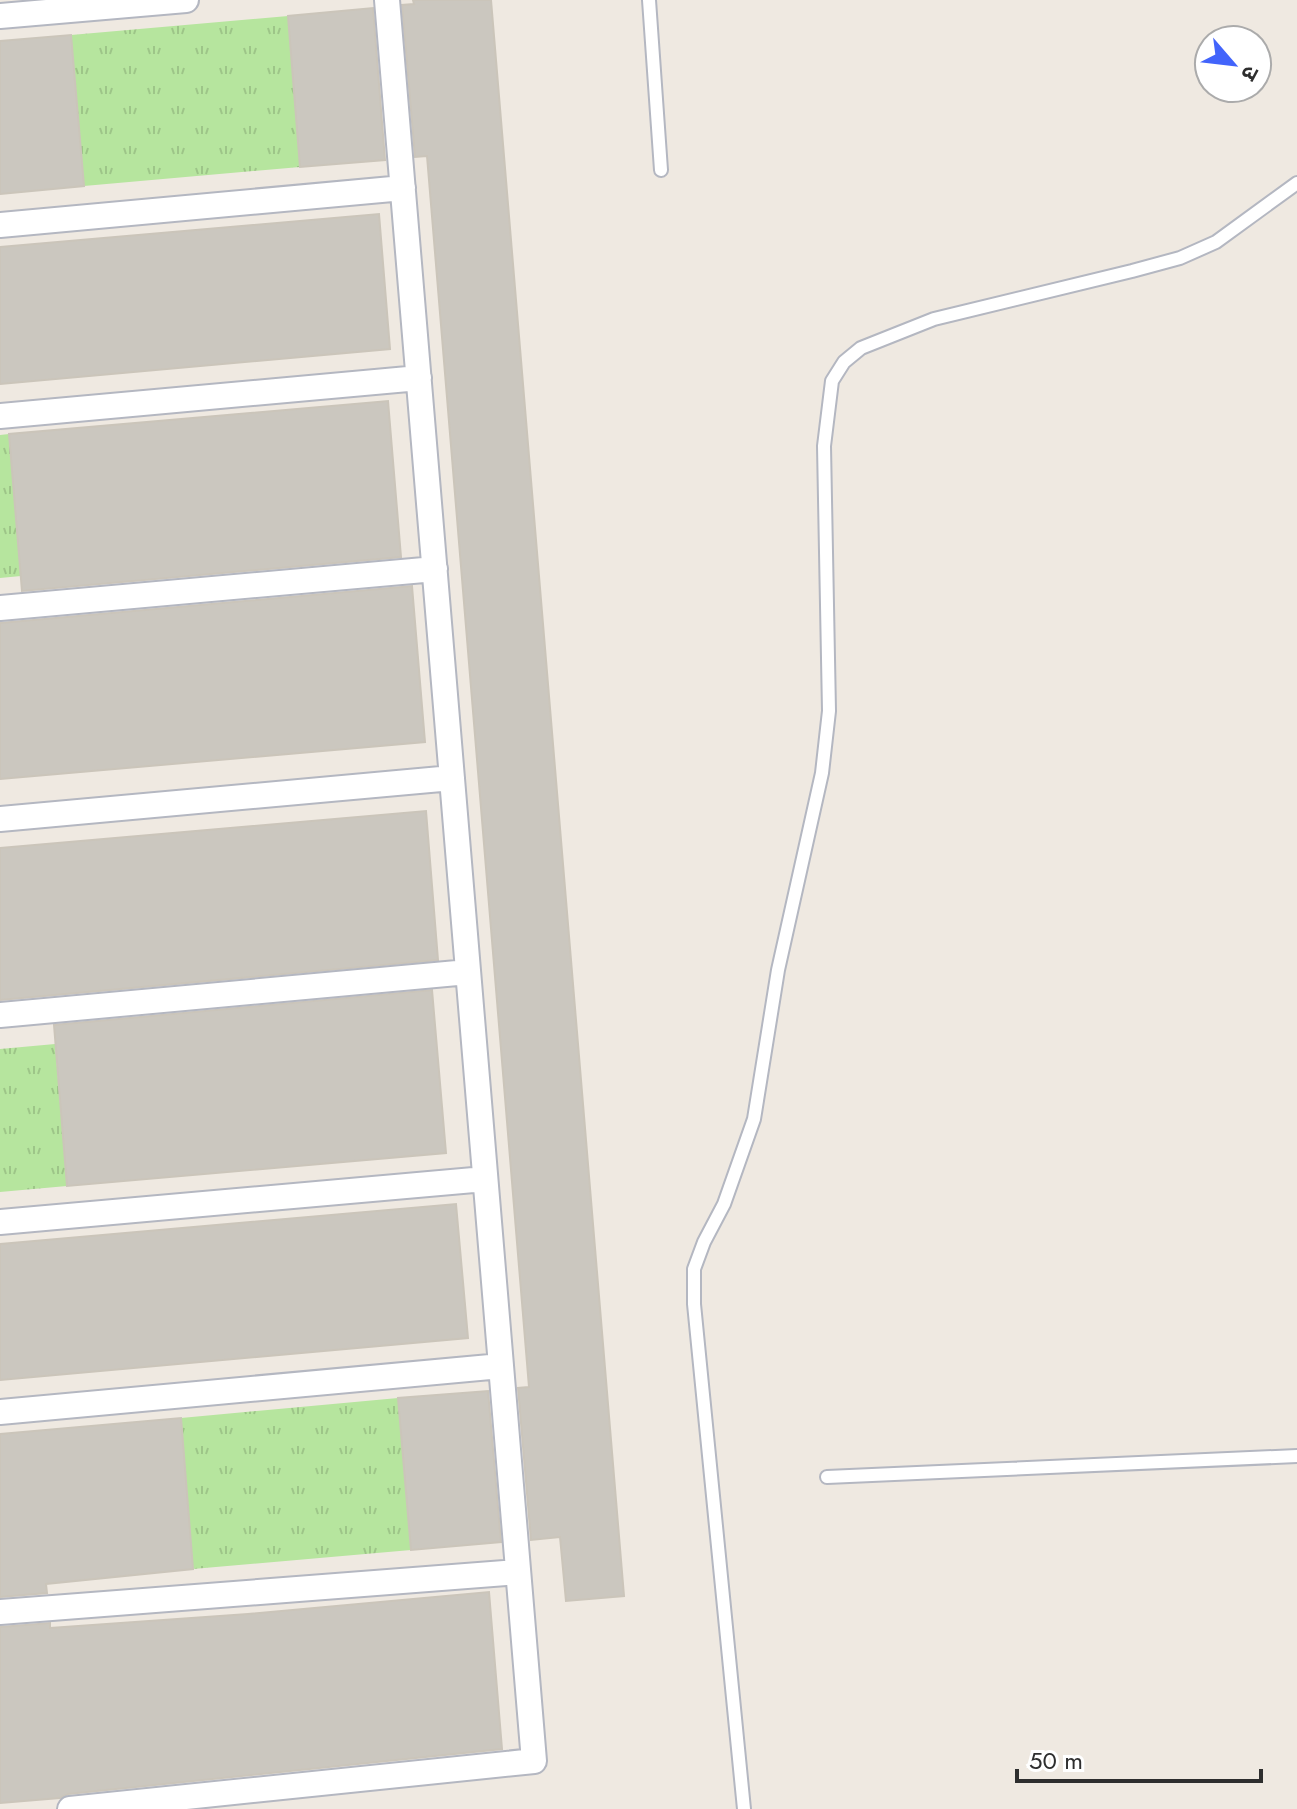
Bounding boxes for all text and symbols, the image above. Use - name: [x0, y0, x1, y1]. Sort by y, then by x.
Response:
- north arrow: [1193, 24, 1273, 104]
- text: उ: [1233, 60, 1268, 88]
- scale bar: [1017, 1733, 1261, 1783]
- text: 50 m: [1029, 1743, 1083, 1778]

